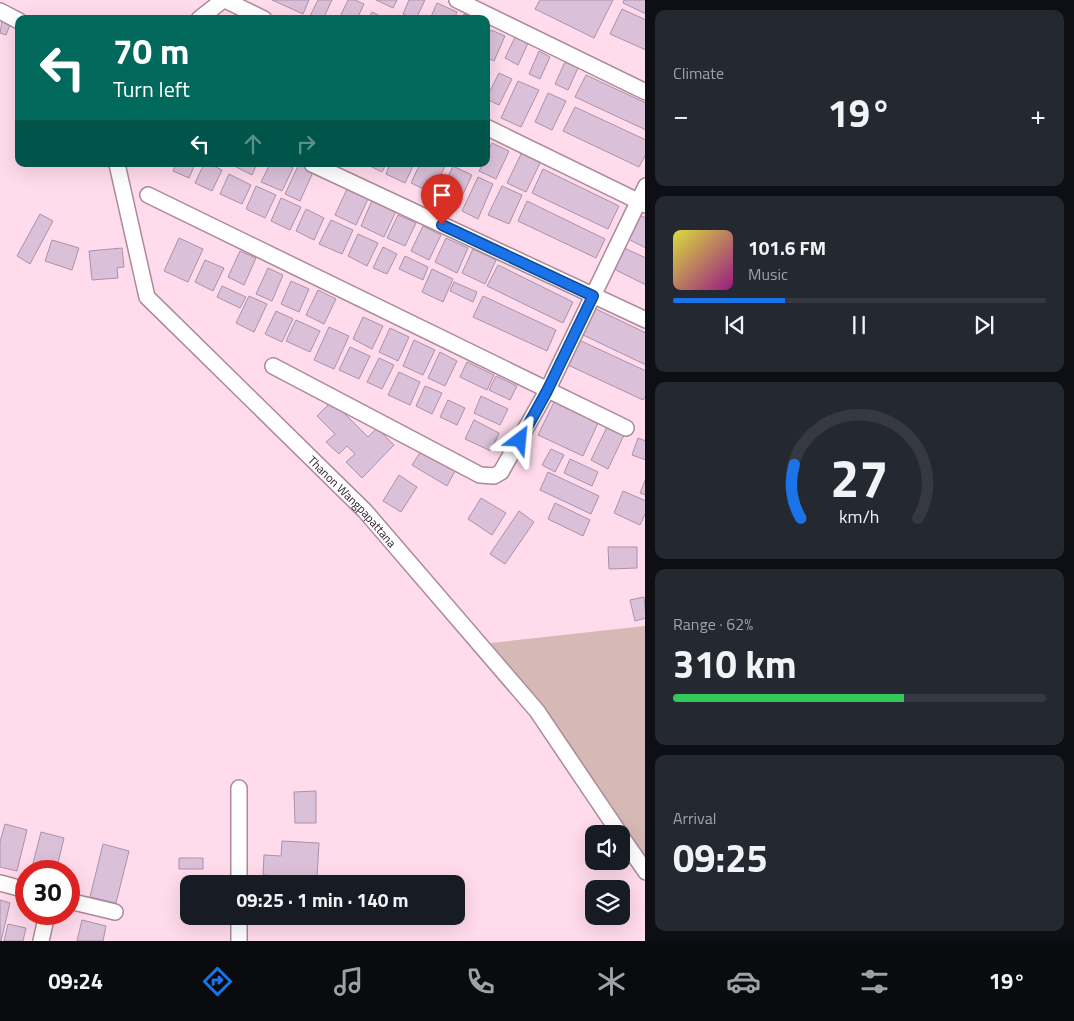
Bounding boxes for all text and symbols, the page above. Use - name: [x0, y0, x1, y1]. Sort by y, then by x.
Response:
- text: 70 m: [113, 24, 189, 78]
- icon: left: [30, 35, 95, 100]
- text: Climate: [673, 61, 724, 85]
- text: Turn left: [113, 72, 190, 106]
- text: 19°: [828, 84, 891, 142]
- text: −: [673, 93, 689, 136]
- text: +: [1030, 93, 1046, 136]
- icon: left: [186, 130, 214, 158]
- icon: ahead: [239, 130, 267, 158]
- icon: right: [292, 130, 320, 158]
- pin: [421, 174, 463, 225]
- icon: arrive: [428, 181, 456, 209]
- text: 101.6 FM: [748, 233, 826, 262]
- text: Music: [748, 262, 788, 286]
- icon: previous: [721, 311, 749, 339]
- icon: pause: [845, 311, 873, 339]
- icon: next: [970, 311, 998, 339]
- position arrow: [493, 413, 545, 465]
- text: 27: [830, 438, 889, 517]
- street label: Thanon Wangpapattana: [304, 451, 401, 551]
- text: km/h: [839, 503, 880, 530]
- text: Range · 62%: [673, 612, 753, 636]
- text: 310 km: [673, 635, 797, 693]
- text: Arrival: [673, 806, 716, 830]
- map controls: [585, 825, 630, 925]
- button: sound: [585, 825, 630, 870]
- text: 09:25: [673, 829, 768, 887]
- speed limit sign: 30: [15, 860, 80, 925]
- button: layers: [585, 880, 630, 925]
- text: 09:25 · 1 min · 140 m: [236, 885, 409, 914]
- text: 09:24: [48, 964, 103, 998]
- icon: directions: [200, 964, 235, 999]
- icon: music: [331, 964, 366, 999]
- icon: phone: [463, 964, 498, 999]
- icon: climate: [594, 964, 629, 999]
- icon: car: [726, 964, 761, 999]
- icon: filters: [857, 964, 892, 999]
- text: 19°: [989, 964, 1026, 998]

